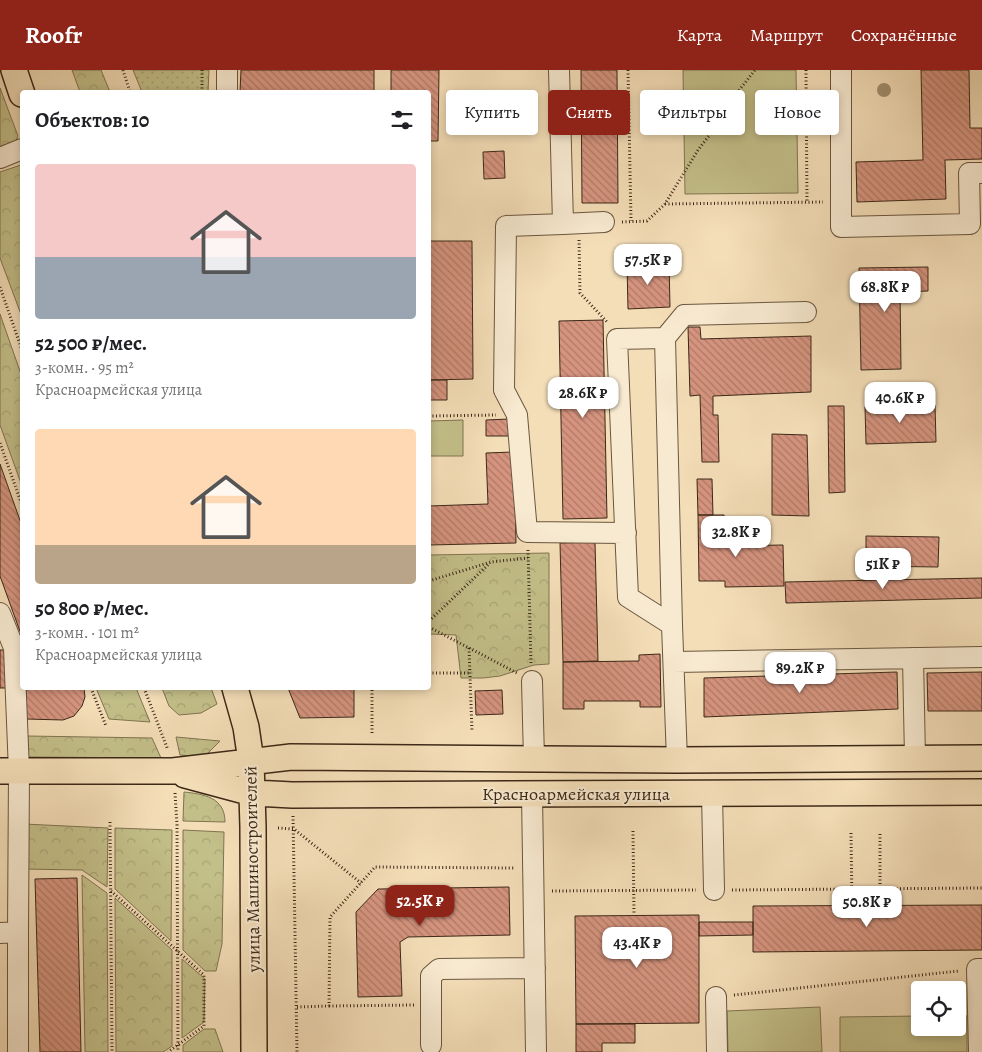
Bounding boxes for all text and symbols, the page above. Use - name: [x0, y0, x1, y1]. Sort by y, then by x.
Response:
- text: Roofr: [25, 19, 82, 51]
- text: Карта: [677, 23, 722, 47]
- text: Маршрут: [750, 23, 823, 47]
- text: Сохранённые: [851, 23, 957, 47]
- chip: Купить: [446, 90, 538, 135]
- chip: Снять: [548, 90, 630, 135]
- chip: Фильтры: [640, 90, 745, 135]
- chip: Новое: [755, 90, 839, 135]
- text: Объектов: 10: [35, 106, 149, 134]
- icon: filters: [388, 106, 416, 134]
- icon: home: [181, 197, 271, 287]
- pin: 57.5K ₽: [602, 244, 694, 286]
- text: 57.5K ₽: [625, 249, 671, 271]
- pin: 68.8K ₽: [839, 270, 931, 313]
- text: 68.8K ₽: [861, 276, 909, 298]
- text: 52 500 ₽/мес.: [35, 329, 147, 357]
- text: 3-комн. · 95 m²: [35, 357, 134, 379]
- pin: 28.6K ₽: [537, 376, 629, 419]
- text: Красноармейская улица: [35, 379, 202, 401]
- text: 28.6K ₽: [559, 382, 607, 404]
- pin: 40.6K ₽: [854, 382, 946, 424]
- text: 40.6K ₽: [876, 387, 924, 409]
- icon: home: [181, 462, 271, 552]
- pin: 32.8K ₽: [690, 516, 782, 558]
- text: 32.8K ₽: [712, 521, 760, 543]
- pin: 51K ₽: [848, 548, 918, 590]
- text: 51K ₽: [866, 553, 900, 575]
- text: 50 800 ₽/мес.: [35, 594, 149, 622]
- text: 3-комн. · 101 m²: [35, 622, 139, 644]
- text: Красноармейская улица: [35, 644, 202, 666]
- pin: 89.2K ₽: [754, 652, 846, 694]
- text: 89.2K ₽: [776, 657, 824, 679]
- street label: улица Машиностроителей: [238, 766, 266, 973]
- street label: Красноармейская улица: [482, 782, 671, 806]
- pin: 52.5K ₽: [374, 884, 466, 927]
- pin: 50.8K ₽: [821, 886, 913, 928]
- text: 52.5K ₽: [396, 890, 444, 912]
- text: 50.8K ₽: [843, 891, 891, 913]
- pin: 43.4K ₽: [591, 926, 683, 969]
- text: 43.4K ₽: [613, 932, 661, 954]
- map controls: [911, 981, 966, 1036]
- button: locate: [911, 981, 966, 1036]

